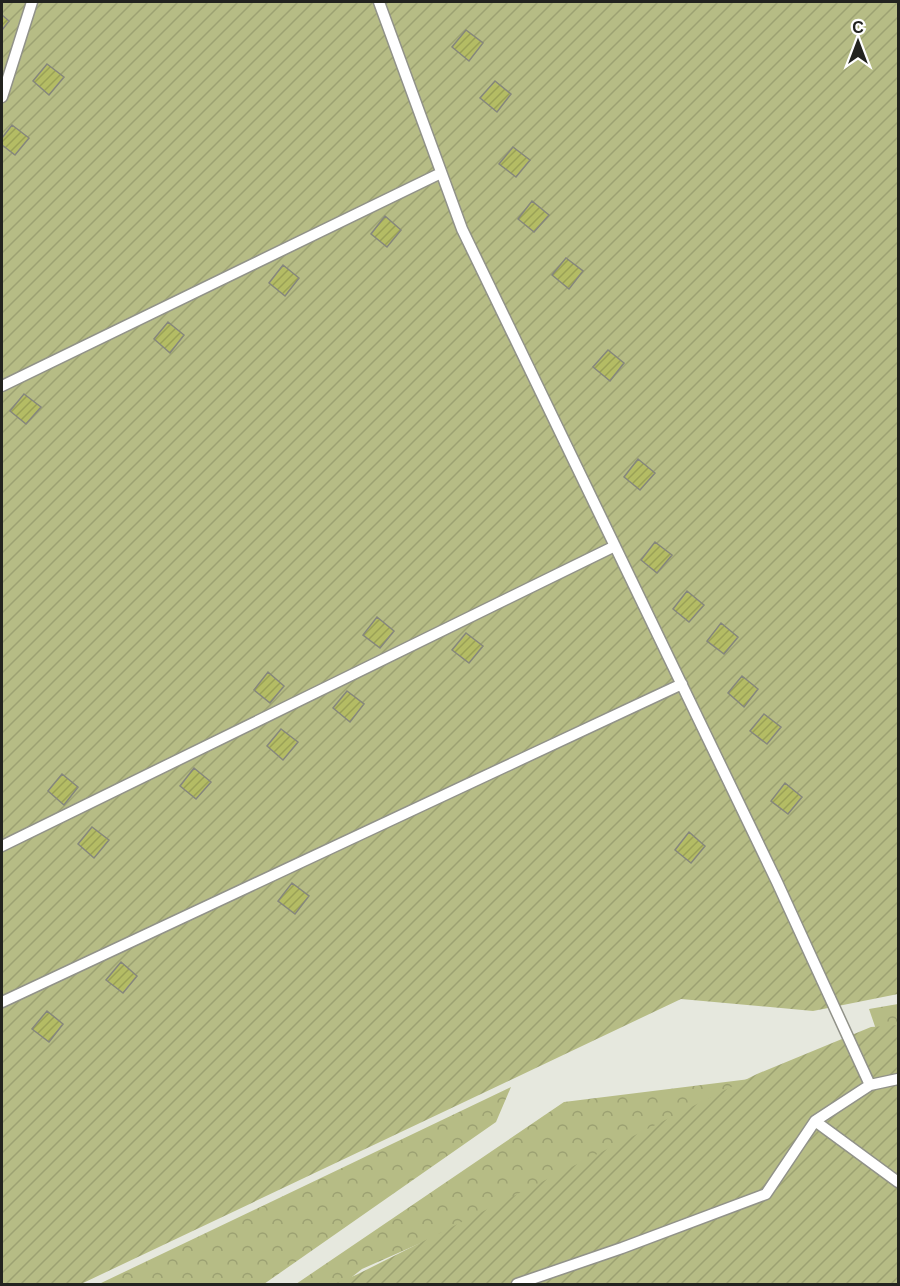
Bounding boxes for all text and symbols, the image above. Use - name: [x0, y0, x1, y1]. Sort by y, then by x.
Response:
- north arrow: [828, 12, 888, 72]
- text: С: [852, 19, 864, 36]

